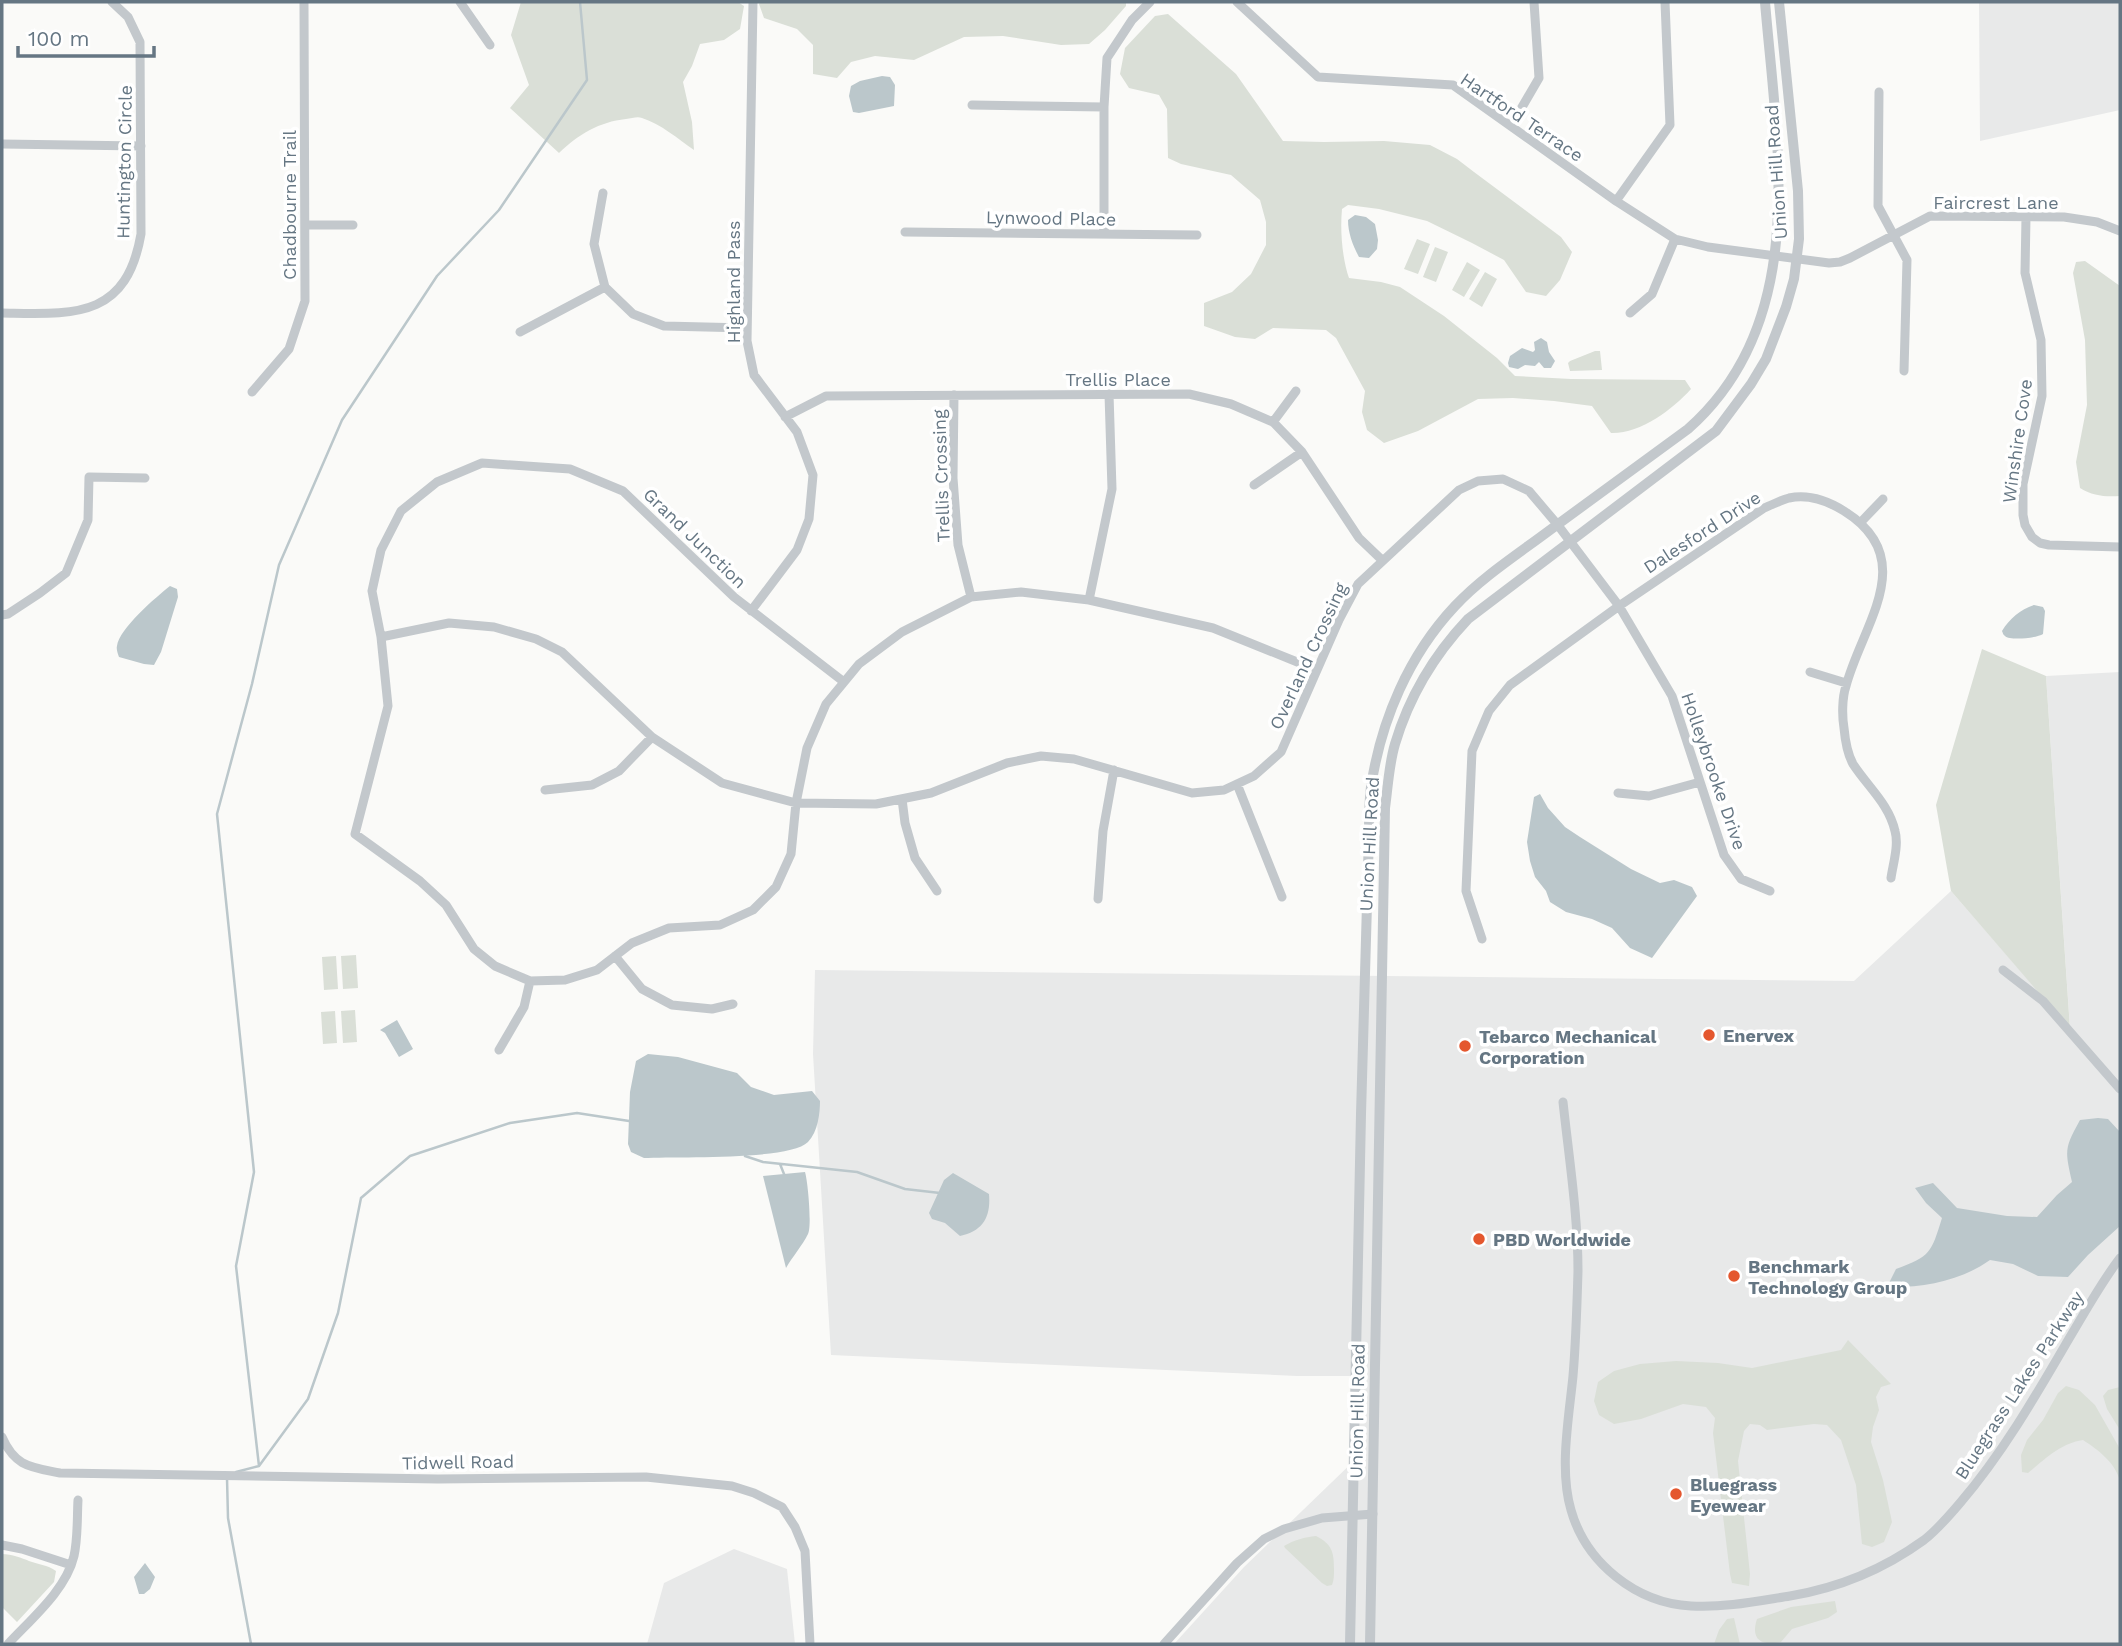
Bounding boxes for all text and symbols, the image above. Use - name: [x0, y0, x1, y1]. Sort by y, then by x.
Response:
- scale bar: [18, 14, 154, 58]
- text: 100 m: [28, 26, 90, 51]
- street label: Hartford Terrace: [1457, 68, 1587, 166]
- street label: Huntington Circle: [112, 85, 136, 239]
- street label: Union Hill Road: [1761, 104, 1791, 240]
- street label: Chadbourne Trail: [279, 130, 300, 280]
- street label: Faircrest Lane: [1933, 192, 2059, 213]
- street label: Lynwood Place: [986, 206, 1116, 230]
- street label: Highland Pass: [723, 220, 744, 344]
- street label: Trellis Place: [1065, 369, 1171, 390]
- street label: Winshire Cove: [1998, 378, 2036, 504]
- street label: Trellis Crossing: [928, 409, 954, 543]
- street label: Grand Junction: [639, 484, 751, 592]
- street label: Dalesford Drive: [1639, 486, 1765, 578]
- street label: Overland Crossing: [1265, 579, 1351, 733]
- street label: Holleybrooke Drive: [1677, 689, 1751, 853]
- street label: Union Hill Road: [1355, 776, 1383, 912]
- place label: Enervex: [1723, 1025, 1795, 1046]
- place label: Tebarco Mechanical Corporation: [1479, 1026, 1656, 1068]
- marker: Enervex: [1701, 1027, 1717, 1043]
- marker: Tebarco Mechanical Corporation: [1457, 1038, 1473, 1054]
- place label: PBD Worldwide: [1493, 1229, 1631, 1250]
- marker: PBD Worldwide: [1471, 1231, 1487, 1247]
- place label: Benchmark Technology Group: [1748, 1256, 1907, 1298]
- marker: Benchmark Technology Group: [1726, 1268, 1742, 1284]
- street label: Bluegrass Lakes Parkway: [1950, 1286, 2088, 1483]
- street label: Union Hill Road: [1345, 1343, 1369, 1479]
- street label: Tidwell Road: [402, 1451, 514, 1473]
- place label: Bluegrass Eyewear: [1690, 1474, 1777, 1516]
- marker: Bluegrass Eyewear: [1668, 1486, 1684, 1502]

